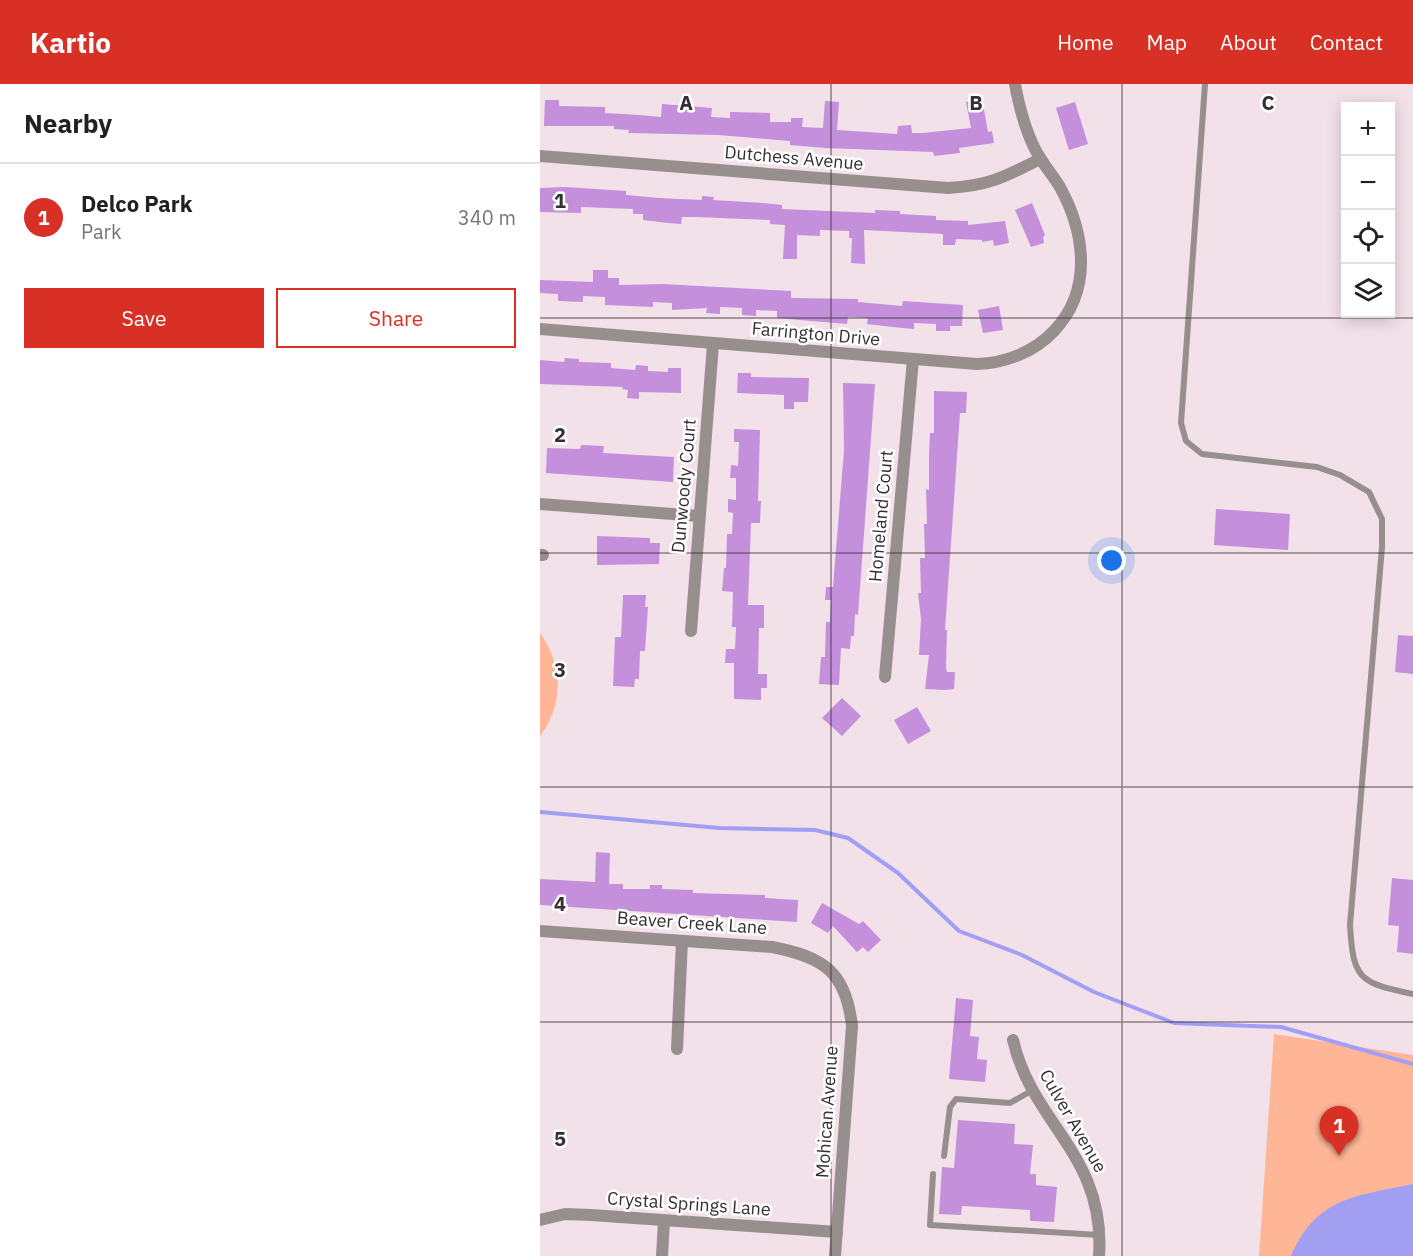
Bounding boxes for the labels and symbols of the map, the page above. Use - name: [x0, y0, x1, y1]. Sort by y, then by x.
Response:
- text: A: [679, 89, 693, 116]
- text: B: [969, 89, 983, 116]
- text: C: [1261, 89, 1275, 116]
- street label: Dutchess Avenue: [724, 140, 865, 175]
- text: 1: [554, 187, 566, 214]
- street label: Farrington Drive: [751, 316, 881, 351]
- street label: Dunwoody Court: [666, 418, 701, 554]
- text: 2: [554, 421, 566, 448]
- street label: Homeland Court: [863, 449, 898, 583]
- your location: [1097, 546, 1126, 575]
- text: 3: [554, 656, 566, 683]
- text: 4: [554, 890, 566, 917]
- street label: Beaver Creek Lane: [616, 906, 768, 939]
- street label: Mohican Avenue: [810, 1045, 843, 1179]
- street label: Culver Avenue: [1035, 1065, 1112, 1177]
- pin: 1: [1320, 1106, 1358, 1156]
- text: 5: [554, 1125, 566, 1152]
- street label: Crystal Springs Lane: [606, 1186, 772, 1221]

